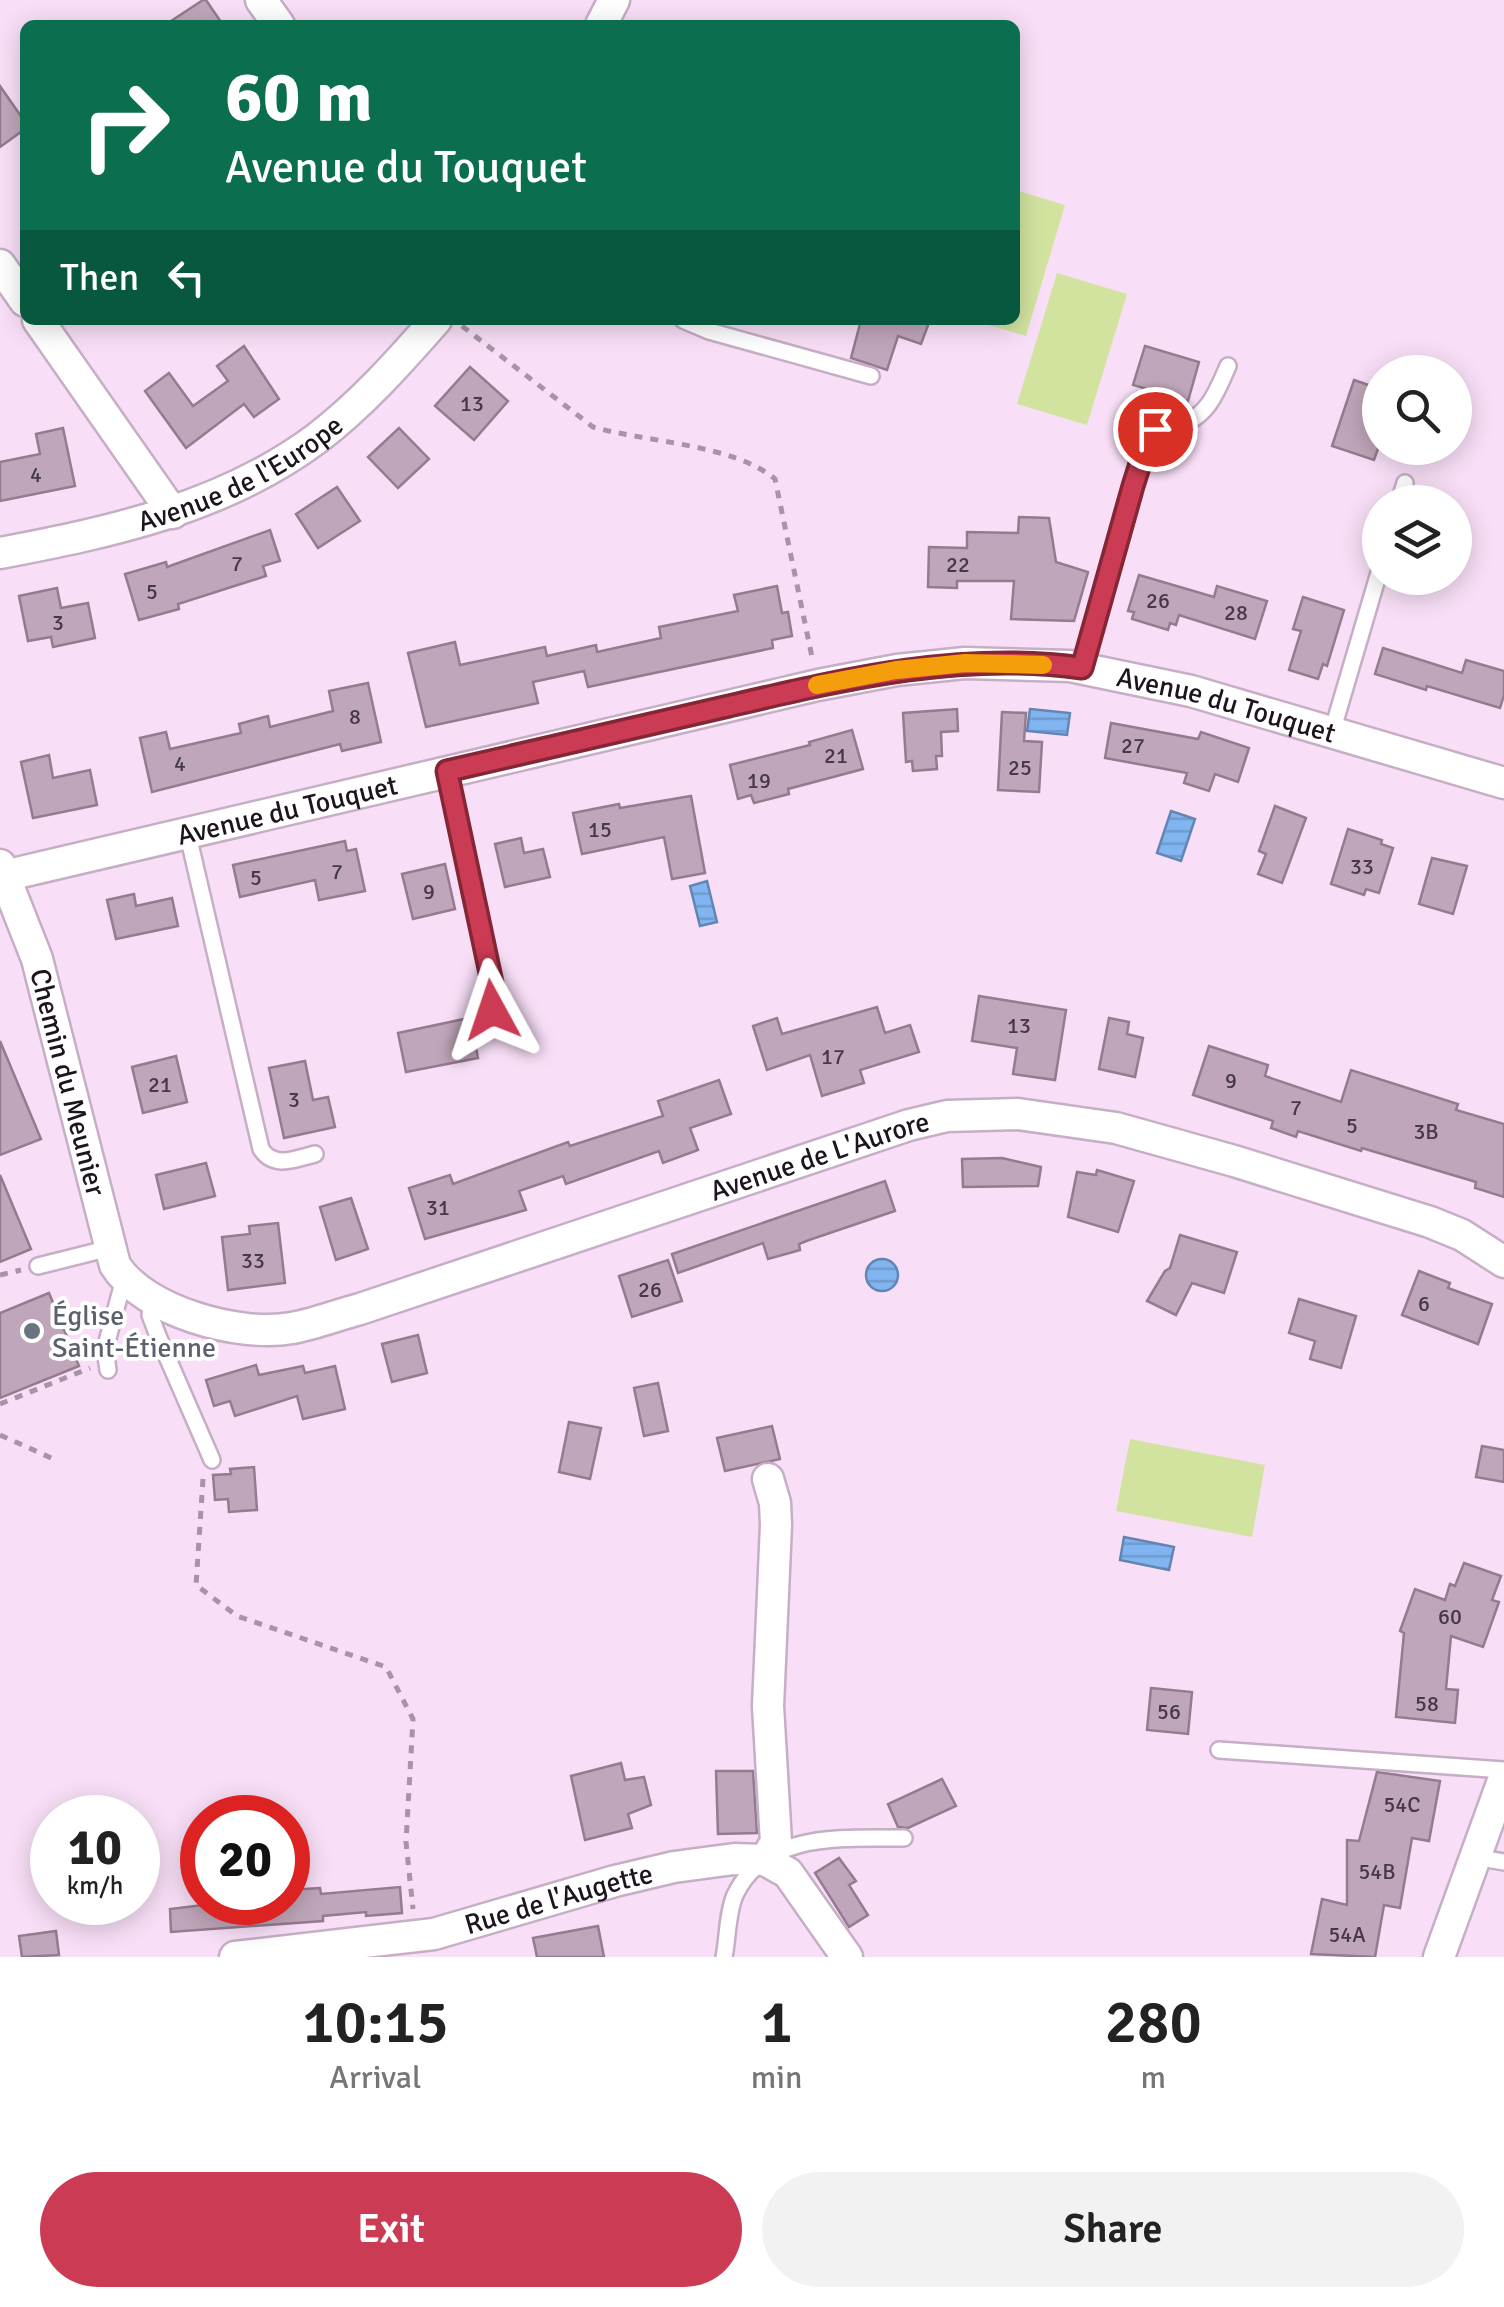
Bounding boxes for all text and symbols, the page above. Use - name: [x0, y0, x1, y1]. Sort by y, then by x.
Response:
- text: 60 m: [225, 54, 373, 140]
- icon: right: [60, 60, 190, 190]
- text: Avenue du Touquet: [225, 140, 587, 195]
- icon: left: [159, 250, 214, 305]
- text: Then: [60, 254, 139, 301]
- map controls: [1362, 355, 1472, 595]
- button: search: [1362, 355, 1472, 465]
- pin: [1113, 387, 1198, 472]
- house number: 13: [460, 390, 484, 417]
- icon: arrive: [1128, 402, 1183, 457]
- street label: Avenue de l'Europe: [134, 409, 350, 539]
- house number: 4: [30, 461, 42, 488]
- button: layers: [1362, 485, 1472, 595]
- house number: 7: [231, 550, 243, 577]
- house number: 22: [946, 551, 970, 578]
- house number: 5: [146, 578, 158, 605]
- house number: 26: [1146, 587, 1170, 614]
- house number: 28: [1224, 599, 1248, 626]
- house number: 3: [52, 609, 64, 636]
- street label: Avenue du Touquet: [1114, 660, 1340, 751]
- house number: 8: [349, 703, 361, 730]
- house number: 27: [1121, 732, 1145, 759]
- house number: 21: [824, 742, 848, 769]
- house number: 4: [174, 750, 186, 777]
- house number: 25: [1008, 754, 1032, 781]
- house number: 19: [747, 767, 771, 794]
- street label: Avenue du Touquet: [174, 768, 401, 853]
- house number: 15: [588, 816, 612, 843]
- house number: 33: [1350, 853, 1374, 880]
- house number: 7: [331, 858, 343, 885]
- house number: 5: [250, 864, 262, 891]
- house number: 9: [423, 878, 435, 905]
- position arrow: [440, 958, 544, 1062]
- street label: Chemin du Meunier: [22, 965, 113, 1200]
- house number: 13: [1007, 1012, 1031, 1039]
- house number: 17: [821, 1043, 845, 1070]
- house number: 9: [1225, 1067, 1237, 1094]
- house number: 21: [148, 1071, 172, 1098]
- house number: 3: [288, 1086, 300, 1113]
- house number: 7: [1290, 1094, 1302, 1121]
- street label: Avenue de L'Aurore: [706, 1105, 933, 1209]
- house number: 5: [1346, 1112, 1358, 1139]
- house number: 3B: [1413, 1118, 1439, 1145]
- house number: 31: [426, 1194, 450, 1221]
- house number: 33: [241, 1247, 265, 1274]
- house number: 26: [638, 1276, 662, 1303]
- house number: 6: [1418, 1290, 1430, 1317]
- place label: Église Saint-Étienne: [52, 1299, 216, 1365]
- marker: Église Saint-Étienne: [21, 1320, 43, 1342]
- house number: 60: [1438, 1603, 1462, 1630]
- house number: 58: [1415, 1690, 1439, 1717]
- house number: 56: [1157, 1698, 1181, 1725]
- house number: 54C: [1383, 1791, 1421, 1818]
- speed limit sign: 20: [180, 1795, 310, 1925]
- text: 10: [68, 1817, 122, 1879]
- street label: Rue de l'Augette: [461, 1857, 656, 1942]
- house number: 54B: [1358, 1858, 1396, 1885]
- text: km/h: [67, 1870, 123, 1901]
- house number: 54A: [1328, 1921, 1366, 1948]
- text: 10:15: [302, 1986, 449, 2060]
- text: 1: [760, 1986, 793, 2060]
- text: 280: [1105, 1986, 1202, 2060]
- text: Arrival: [329, 2058, 422, 2097]
- text: min: [751, 2058, 802, 2097]
- text: m: [1140, 2058, 1166, 2097]
- button: Exit: [40, 2172, 742, 2287]
- button: Share: [762, 2172, 1464, 2287]

